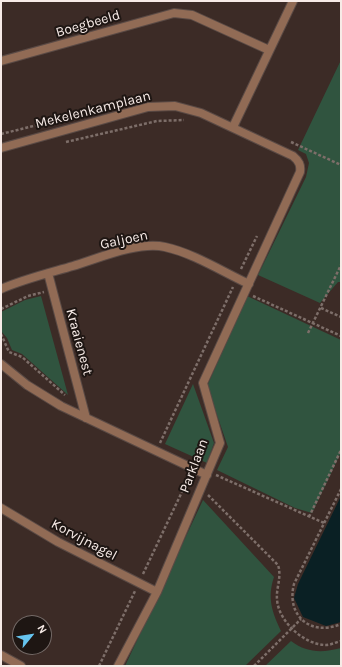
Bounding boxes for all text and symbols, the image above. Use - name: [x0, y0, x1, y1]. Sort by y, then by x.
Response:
- street label: Boegbeeld: [54, 7, 122, 41]
- street label: Mekelenkamplaan: [34, 88, 152, 132]
- street label: Galjoen: [99, 227, 149, 253]
- street label: Kraaienest: [62, 307, 96, 377]
- street label: Parklaan: [176, 437, 212, 495]
- street label: Korvijnagel: [48, 516, 120, 564]
- north arrow: [12, 615, 52, 655]
- text: N: [34, 623, 50, 636]

